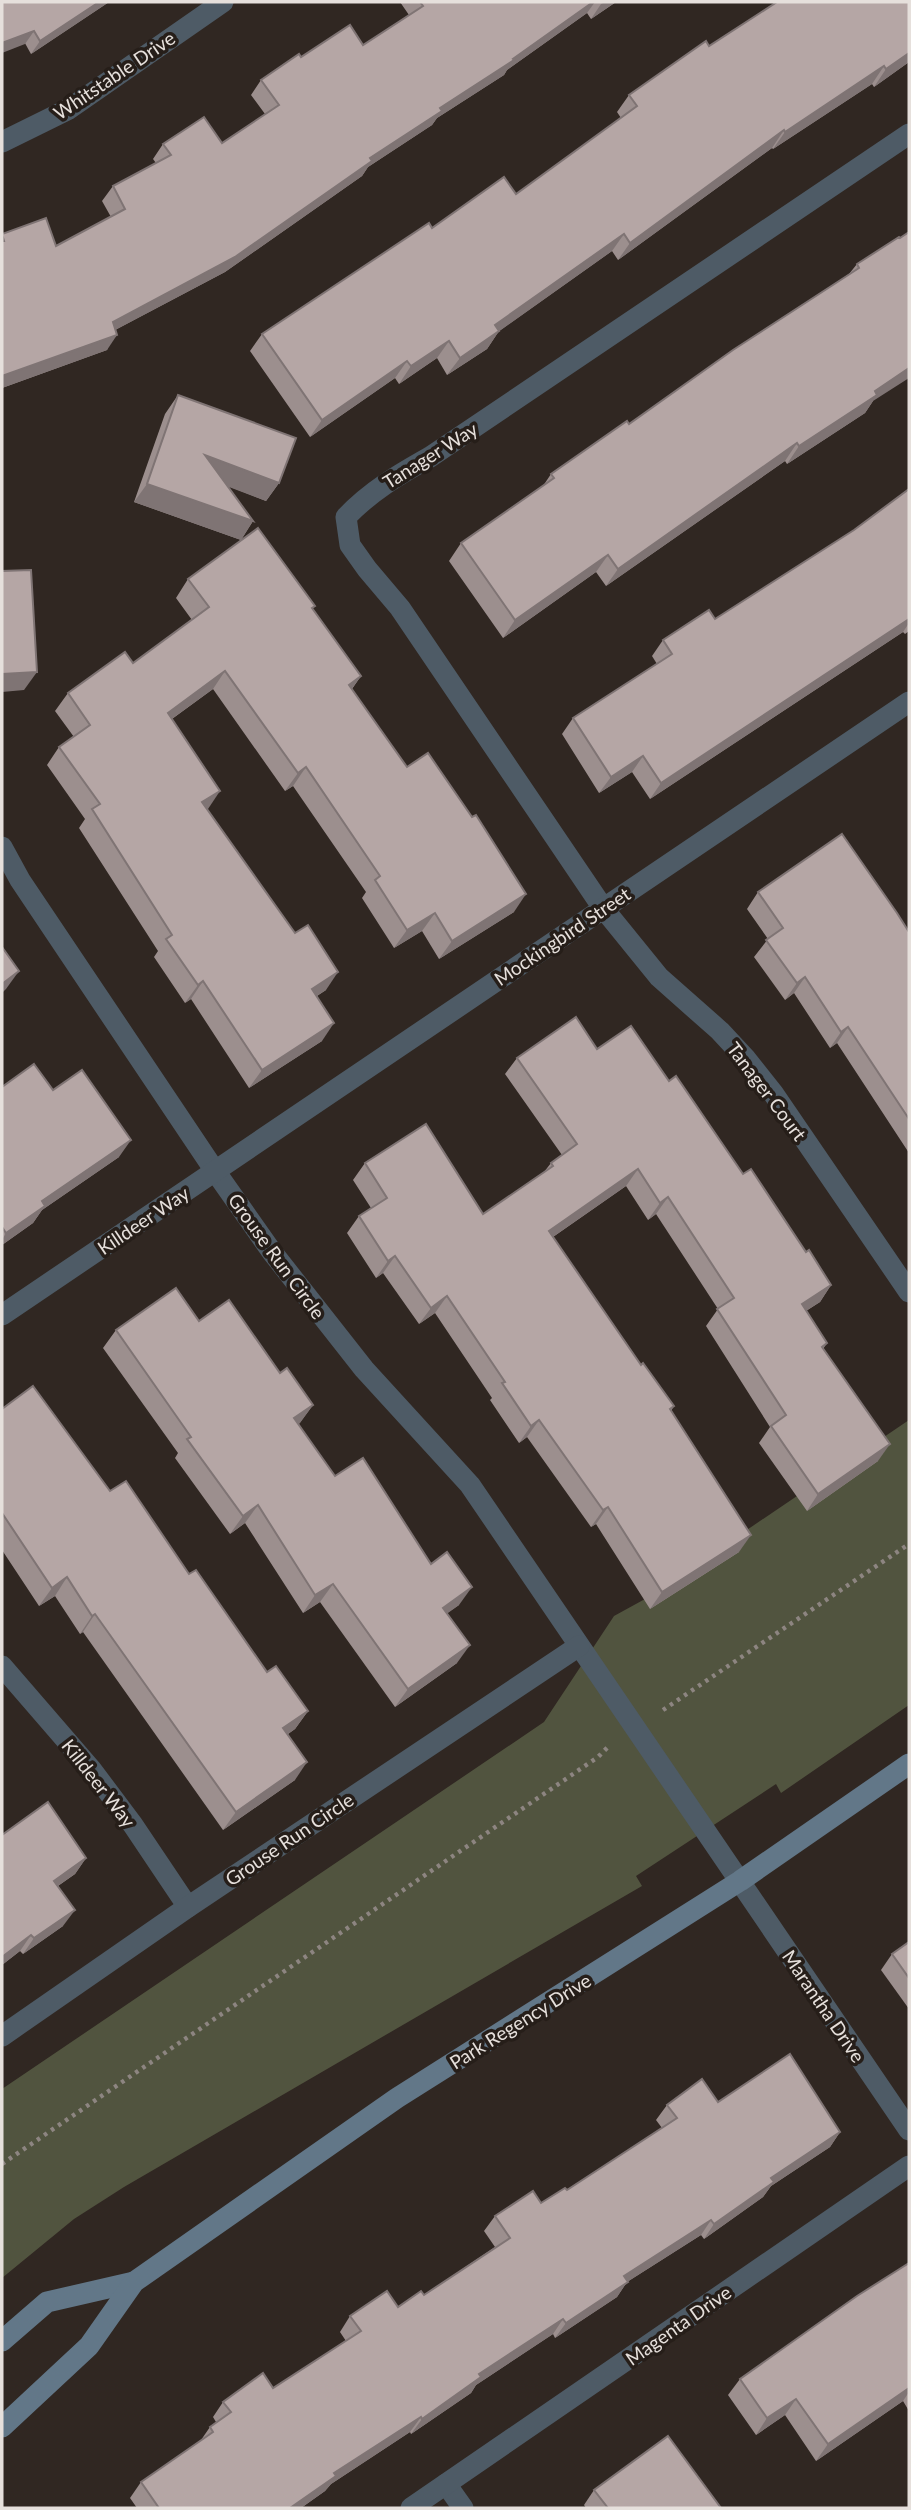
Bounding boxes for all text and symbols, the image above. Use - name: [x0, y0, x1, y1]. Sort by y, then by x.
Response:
- street label: Whitstable Drive: [49, 26, 179, 124]
- street label: Tanager Way: [379, 417, 482, 493]
- street label: Mockingbird Street: [490, 882, 635, 990]
- street label: Tanager Court: [723, 1037, 812, 1145]
- street label: Killdeer Way: [93, 1181, 193, 1259]
- street label: Grouse Run Circle: [224, 1189, 330, 1323]
- street label: Killdeer Way: [57, 1734, 141, 1832]
- street label: Grouse Run Circle: [221, 1788, 357, 1890]
- street label: Marantha Drive: [778, 1945, 870, 2067]
- street label: Park Regency Drive: [445, 1968, 595, 2074]
- street label: Magenta Drive: [621, 2280, 735, 2370]

